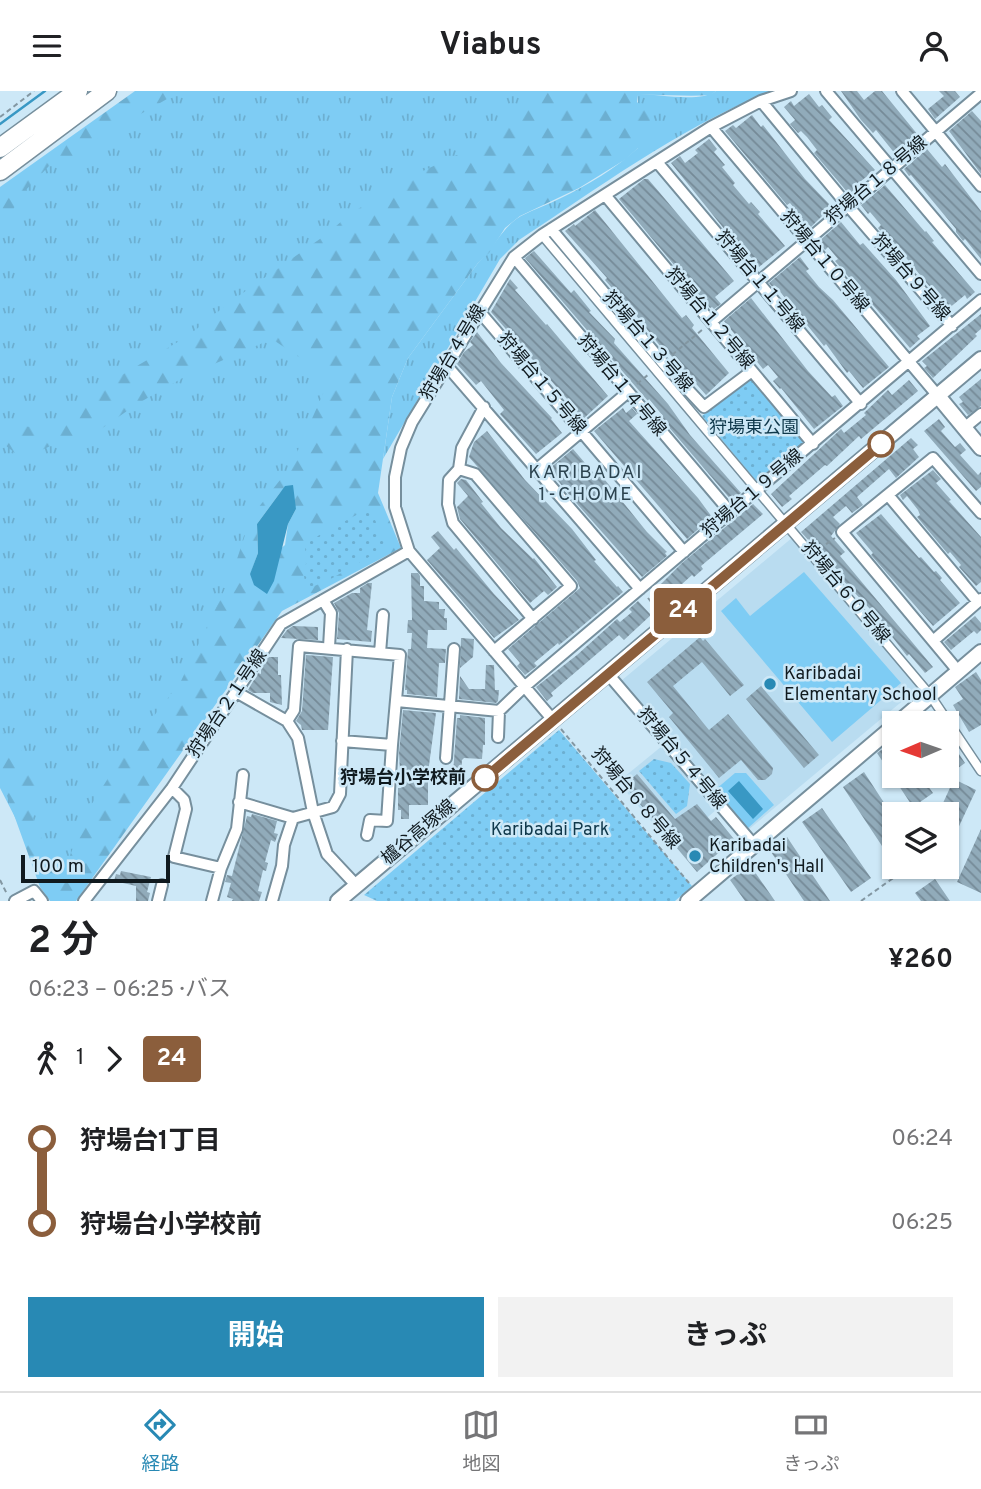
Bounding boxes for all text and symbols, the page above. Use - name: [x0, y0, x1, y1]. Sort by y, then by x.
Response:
- text: Viabus: [440, 26, 541, 66]
- icon: menu: [28, 27, 66, 65]
- icon: person: [915, 27, 953, 65]
- street label: 狩場台１８号線: [821, 132, 933, 230]
- street label: 狩場台１０号線: [775, 206, 873, 318]
- street label: 狩場台１１号線: [710, 226, 808, 338]
- street label: 狩場台９号線: [866, 230, 954, 326]
- street label: 狩場台１２号線: [660, 263, 758, 375]
- street label: 狩場台１３号線: [597, 287, 697, 397]
- street label: 狩場台４号線: [416, 301, 492, 405]
- street label: 狩場台１５号線: [492, 328, 590, 440]
- street label: 狩場台１４号線: [572, 330, 670, 442]
- park label: 狩場東公園: [709, 417, 799, 440]
- unlabelled marker: [868, 431, 894, 457]
- street label: 狩場台１９号線: [697, 445, 809, 543]
- district label: KARIBADAI 1-CHOME: [528, 461, 644, 507]
- street label: 狩場台６０号線: [796, 537, 894, 649]
- line badge: 24: [652, 588, 714, 634]
- text: 24: [668, 596, 698, 626]
- street label: 狩場台２１号線: [183, 645, 273, 763]
- place label: Karibadai Elementary School: [784, 663, 937, 707]
- marker: Karibadai Elementary School: [762, 676, 778, 692]
- street label: 狩場台５４号線: [632, 703, 730, 815]
- north arrow: [882, 711, 959, 787]
- map controls: [882, 711, 959, 879]
- street label: 狩場台６８号線: [586, 743, 684, 855]
- marker: 狩場台小学校前: [472, 765, 498, 791]
- place label: 狩場台小学校前: [340, 767, 466, 790]
- street label: 櫨谷高塚線: [377, 795, 461, 871]
- button: layers: [882, 802, 959, 879]
- park label: Karibadai Park: [491, 819, 609, 842]
- place label: Karibadai Children's Hall: [709, 835, 824, 879]
- marker: Karibadai Children's Hall: [687, 848, 703, 864]
- scale bar: [21, 852, 170, 884]
- text: 100 m: [32, 855, 84, 879]
- text: 2 分: [28, 918, 99, 967]
- text: ¥260: [888, 944, 953, 977]
- text: 06:23 – 06:25 · バス: [28, 976, 231, 1005]
- icon: walk: [28, 1040, 66, 1078]
- icon: forward: [95, 1040, 133, 1078]
- text: 1: [76, 1044, 85, 1073]
- text: 24: [157, 1044, 187, 1074]
- text: 06:24: [891, 1125, 953, 1154]
- text: 狩場台1丁目: [80, 1126, 220, 1159]
- text: 06:25: [891, 1209, 953, 1238]
- text: 狩場台小学校前: [80, 1210, 262, 1243]
- button: 開始: [28, 1297, 484, 1377]
- button: きっぷ: [498, 1297, 953, 1377]
- tab: 経路: [141, 1406, 179, 1477]
- tab: 地図: [462, 1406, 500, 1477]
- tab: きっぷ: [783, 1406, 840, 1477]

